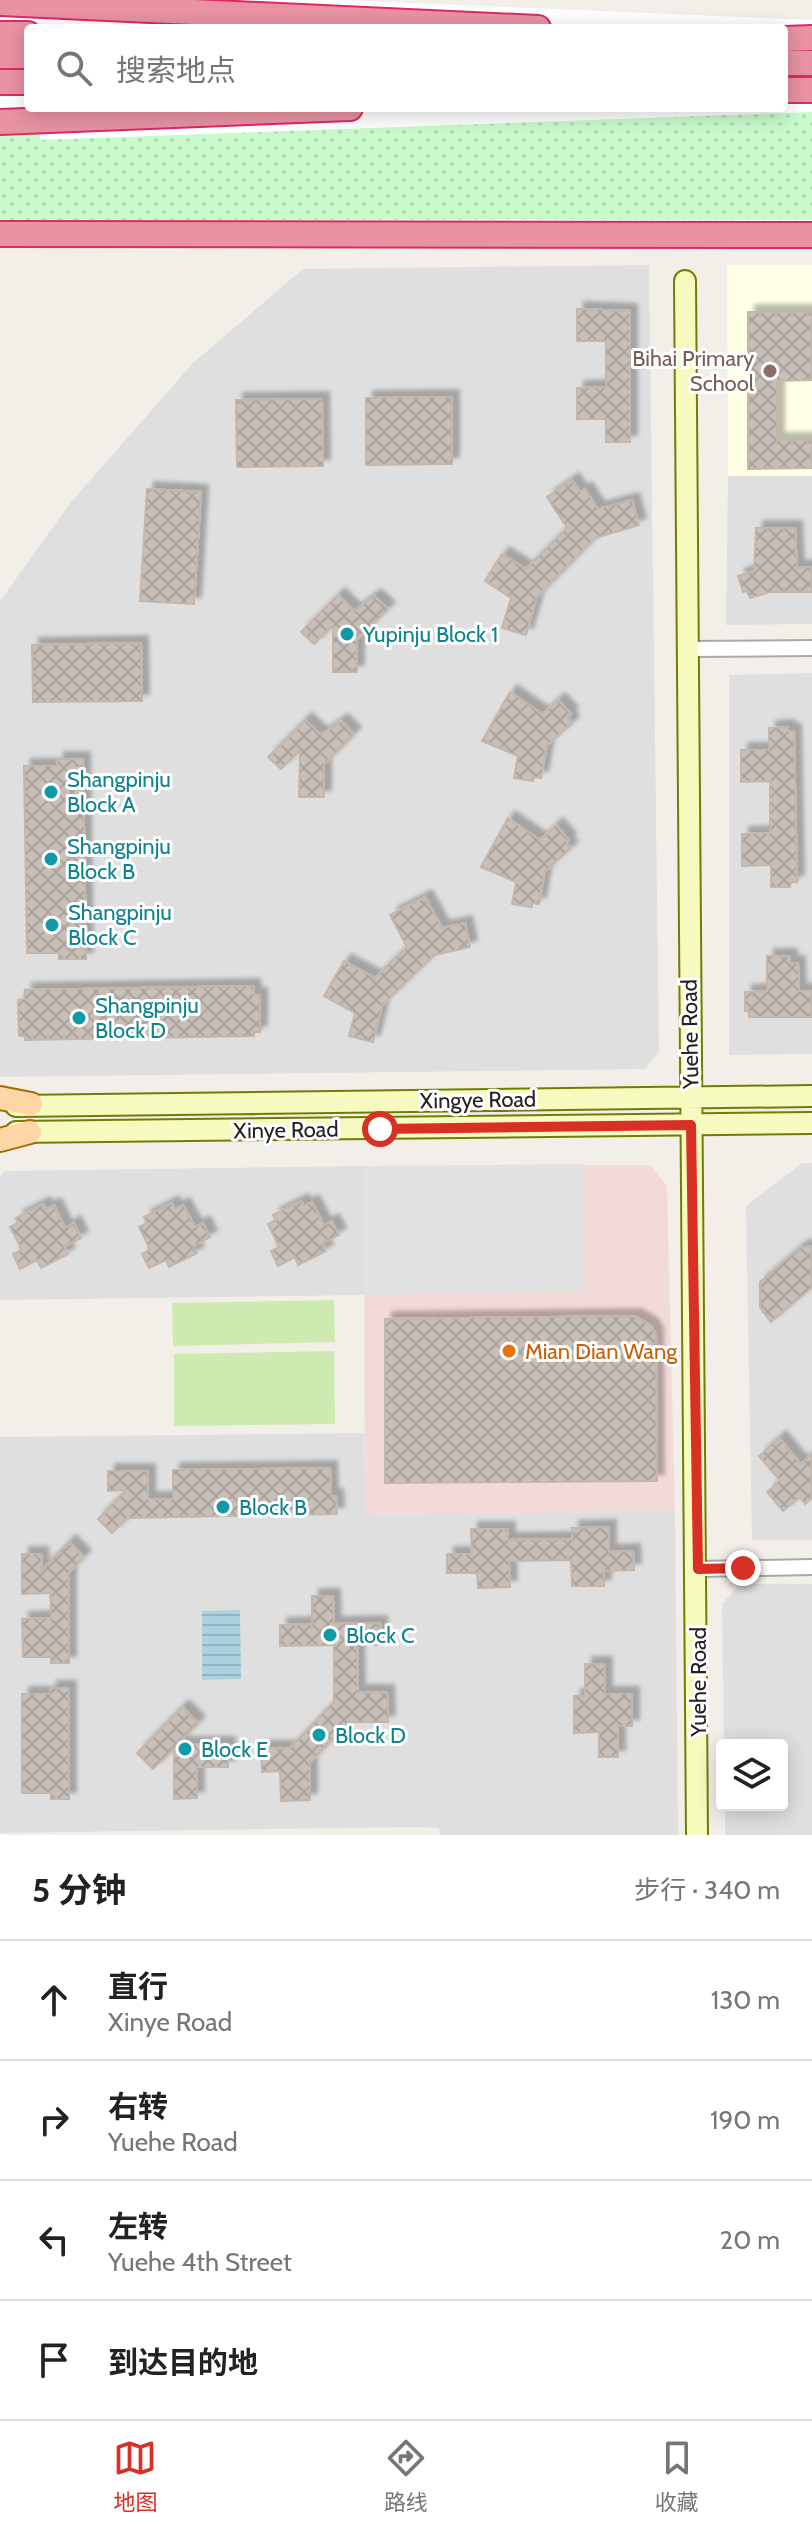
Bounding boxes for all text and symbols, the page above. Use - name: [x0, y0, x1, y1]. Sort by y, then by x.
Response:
- search box: [24, 24, 788, 112]
- icon: search: [52, 46, 96, 90]
- text: 搜索地点: [116, 52, 236, 89]
- place label: Bihai Primary School: [632, 345, 755, 397]
- marker: Bihai Primary School: [761, 362, 779, 380]
- place label: Yupinju Block 1: [362, 621, 498, 648]
- marker: Yupinju Block 1: [338, 625, 356, 643]
- place label: Shangpinju Block A: [67, 766, 171, 818]
- marker: Shangpinju Block A: [42, 783, 60, 801]
- place label: Shangpinju Block B: [67, 833, 171, 885]
- marker: Shangpinju Block B: [42, 850, 60, 868]
- place label: Shangpinju Block C: [68, 899, 172, 951]
- marker: Shangpinju Block C: [43, 916, 61, 934]
- street label: Yuehe Road: [676, 979, 704, 1090]
- place label: Shangpinju Block D: [95, 992, 199, 1044]
- marker: Shangpinju Block D: [70, 1009, 88, 1027]
- street label: Xingye Road: [420, 1085, 536, 1115]
- route start: [362, 1111, 398, 1147]
- street label: Xinye Road: [233, 1116, 339, 1144]
- place label: Mian Dian Wang: [525, 1338, 678, 1365]
- marker: Mian Dian Wang: [500, 1342, 518, 1360]
- place label: Block B: [239, 1494, 307, 1521]
- marker: Block B: [214, 1498, 232, 1516]
- route end: [725, 1550, 761, 1586]
- place label: Block C: [346, 1622, 415, 1649]
- marker: Block C: [321, 1626, 339, 1644]
- street label: Yuehe Road: [685, 1627, 712, 1738]
- place label: Block D: [335, 1722, 406, 1749]
- marker: Block D: [310, 1726, 328, 1744]
- place label: Block E: [201, 1736, 268, 1763]
- map controls: [716, 1739, 788, 1811]
- button: layers: [716, 1739, 788, 1811]
- marker: Block E: [176, 1740, 194, 1758]
- text: 5 分钟: [32, 1869, 126, 1911]
- text: 步行 · 340 m: [634, 1874, 780, 1906]
- text: 直行: [108, 1968, 168, 2005]
- icon: ahead: [32, 1978, 76, 2022]
- text: 130 m: [711, 1984, 780, 2016]
- text: Xinye Road: [108, 2006, 232, 2038]
- text: 右转: [108, 2088, 168, 2125]
- icon: right: [32, 2098, 76, 2142]
- text: 190 m: [710, 2104, 780, 2136]
- text: Yuehe Road: [108, 2126, 238, 2158]
- text: 左转: [108, 2208, 168, 2245]
- icon: left: [32, 2218, 76, 2262]
- text: 20 m: [720, 2224, 780, 2256]
- text: Yuehe 4th Street: [108, 2246, 292, 2278]
- icon: arrive: [32, 2338, 76, 2382]
- text: 到达目的地: [108, 2344, 258, 2381]
- tab: 地图: [113, 2436, 157, 2516]
- tab: 路线: [384, 2436, 428, 2516]
- tab: 收藏: [655, 2436, 699, 2516]

